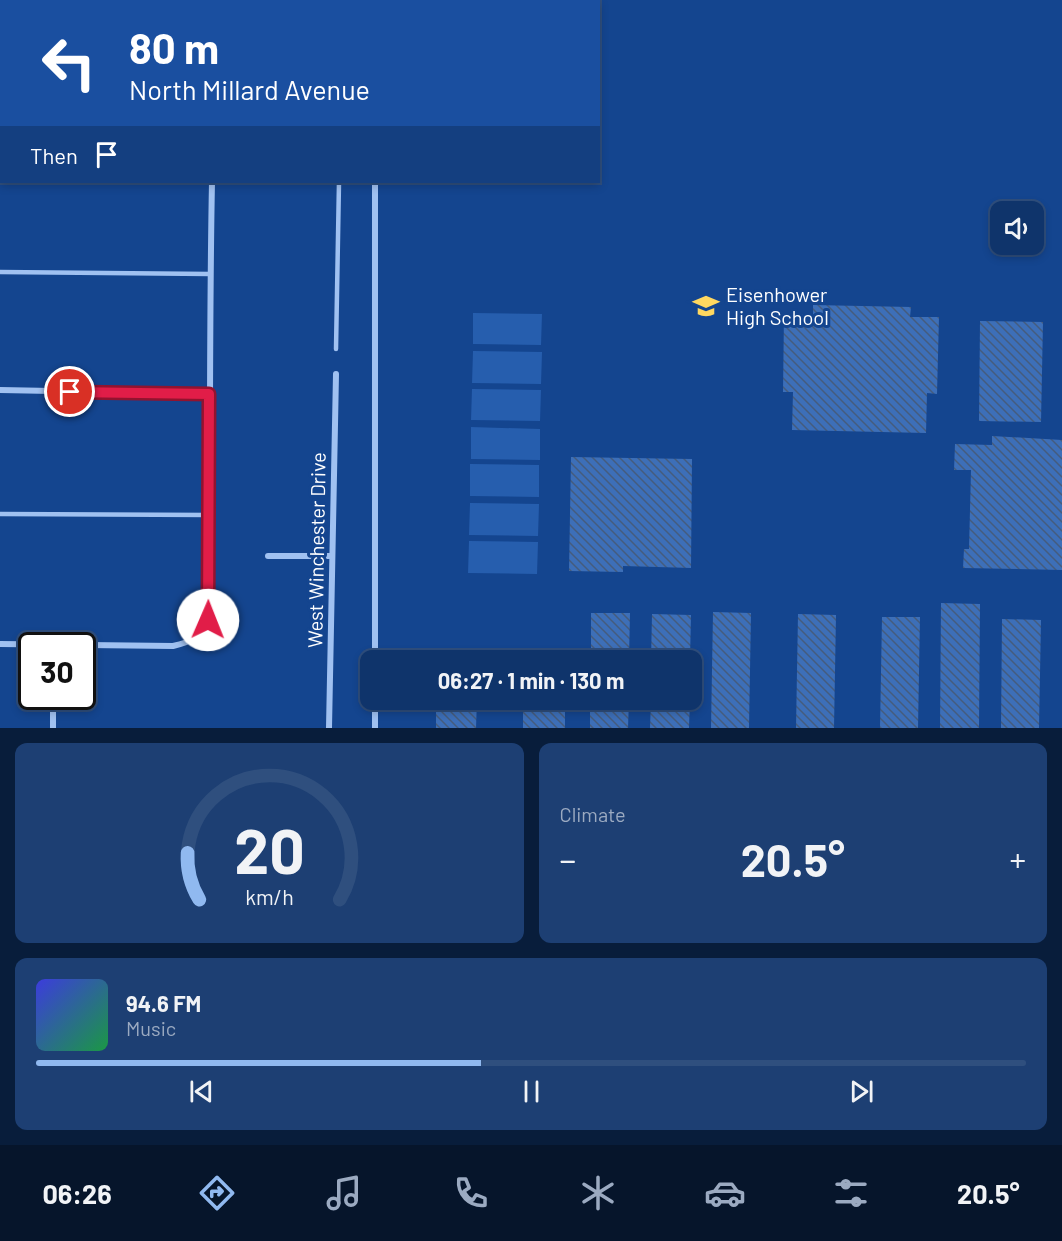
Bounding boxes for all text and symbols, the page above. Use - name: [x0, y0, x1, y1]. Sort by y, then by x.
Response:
- text: 80 m: [129, 22, 219, 72]
- icon: left: [30, 24, 108, 102]
- text: North Millard Avenue: [129, 73, 370, 105]
- icon: arrive: [90, 138, 123, 171]
- text: Then: [30, 142, 78, 168]
- map controls: [990, 201, 1044, 255]
- button: sound: [990, 201, 1044, 255]
- place label: Eisenhower High School: [726, 282, 829, 329]
- school or university icon: Eisenhower High School: [691, 291, 721, 321]
- pin: [44, 366, 95, 417]
- icon: arrive: [53, 375, 86, 408]
- street label: West Winchester Drive: [302, 452, 330, 648]
- position arrow: [176, 588, 240, 652]
- speed limit sign: 30: [18, 632, 96, 710]
- text: 06:27 · 1 min · 130 m: [438, 667, 624, 693]
- text: Climate: [560, 802, 626, 826]
- text: 20: [234, 812, 305, 886]
- text: 20.5°: [741, 832, 845, 886]
- text: −: [560, 839, 576, 879]
- text: +: [1010, 839, 1026, 879]
- text: km/h: [245, 884, 294, 909]
- text: 94.6 FM: [126, 990, 201, 1016]
- text: Music: [126, 1016, 176, 1040]
- icon: previous: [185, 1075, 218, 1108]
- icon: pause: [515, 1075, 548, 1108]
- icon: next: [845, 1075, 878, 1108]
- icon: directions: [196, 1172, 238, 1214]
- icon: music: [323, 1172, 365, 1214]
- icon: phone: [450, 1172, 492, 1214]
- icon: climate: [577, 1172, 619, 1214]
- icon: car: [704, 1172, 746, 1214]
- icon: filters: [830, 1172, 872, 1214]
- text: 06:26: [42, 1177, 112, 1209]
- text: 20.5°: [957, 1177, 1020, 1209]

